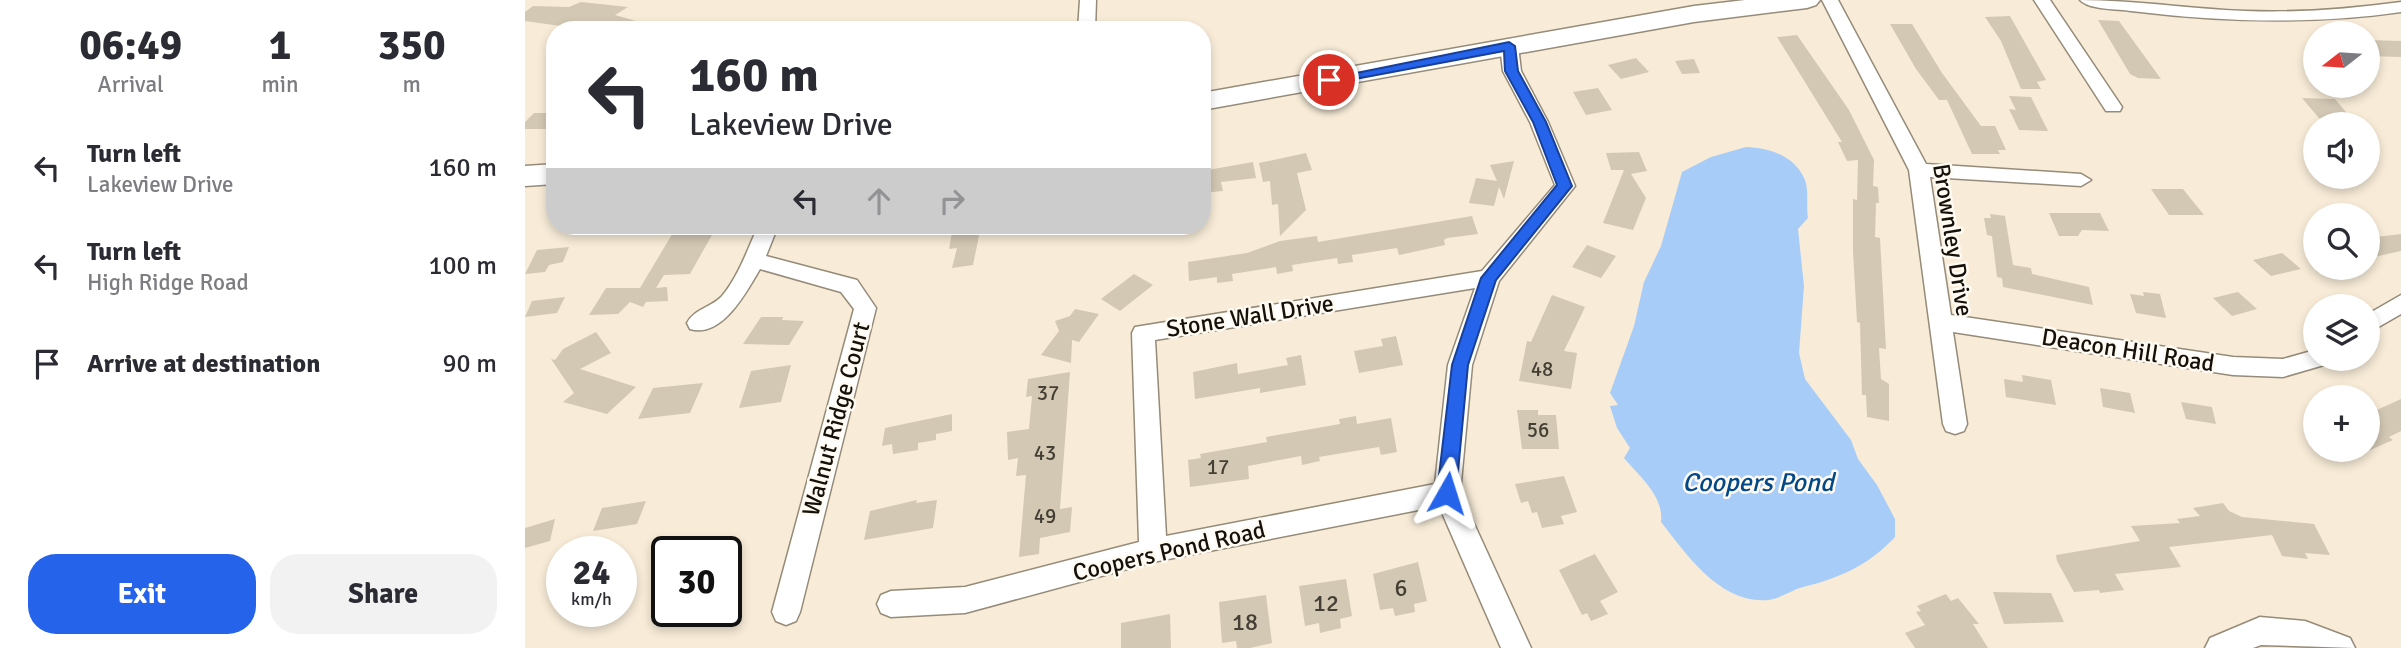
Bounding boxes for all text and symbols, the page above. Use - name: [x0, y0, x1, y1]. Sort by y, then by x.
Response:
- text: 06:49: [79, 20, 182, 71]
- text: 1: [269, 20, 291, 71]
- text: 350: [378, 20, 446, 71]
- north arrow: [2303, 21, 2380, 98]
- map controls: [2303, 21, 2380, 462]
- text: 160 m: [689, 45, 819, 105]
- icon: left: [574, 49, 665, 140]
- pin: [1299, 50, 1359, 110]
- icon: arrive: [1310, 61, 1348, 99]
- text: Arrival: [98, 70, 164, 99]
- text: min: [261, 70, 299, 99]
- text: m: [403, 70, 421, 99]
- text: Lakeview Drive: [689, 105, 893, 144]
- button: sound: [2303, 112, 2380, 189]
- text: Turn left: [87, 138, 181, 170]
- icon: left: [28, 149, 66, 187]
- text: 160 m: [428, 152, 497, 184]
- street label: Brownley Drive: [1926, 162, 1980, 318]
- text: Lakeview Drive: [87, 170, 234, 199]
- icon: left: [787, 182, 825, 220]
- icon: ahead: [860, 182, 898, 220]
- icon: right: [933, 182, 971, 220]
- button: search: [2303, 203, 2380, 280]
- text: Turn left: [87, 236, 181, 268]
- icon: left: [28, 247, 66, 285]
- text: 100 m: [428, 250, 497, 282]
- text: High Ridge Road: [87, 268, 249, 297]
- street label: Stone Wall Drive: [1164, 288, 1336, 344]
- button: layers: [2303, 294, 2380, 371]
- street label: Walnut Ridge Court: [796, 319, 876, 519]
- street label: Deacon Hill Road: [2039, 322, 2217, 378]
- icon: arrive: [28, 345, 66, 383]
- text: Arrive at destination: [87, 348, 320, 380]
- text: 90 m: [442, 348, 497, 380]
- house number: 48: [1531, 356, 1553, 382]
- house number: 37: [1037, 380, 1059, 406]
- button: +: [2303, 385, 2380, 462]
- house number: 56: [1527, 417, 1549, 443]
- house number: 43: [1034, 440, 1056, 466]
- house number: 17: [1207, 454, 1229, 480]
- position arrow: [1410, 456, 1484, 530]
- water label: Coopers Pond: [1682, 467, 1837, 499]
- house number: 49: [1034, 503, 1056, 529]
- street label: Coopers Pond Road: [1070, 514, 1268, 588]
- speed limit sign: 30: [651, 536, 742, 627]
- text: 24: [573, 551, 610, 594]
- button: Exit: [28, 554, 256, 634]
- button: Share: [270, 554, 497, 634]
- house number: 6: [1395, 573, 1407, 603]
- text: km/h: [571, 588, 612, 610]
- house number: 12: [1313, 588, 1339, 618]
- house number: 18: [1232, 607, 1258, 637]

